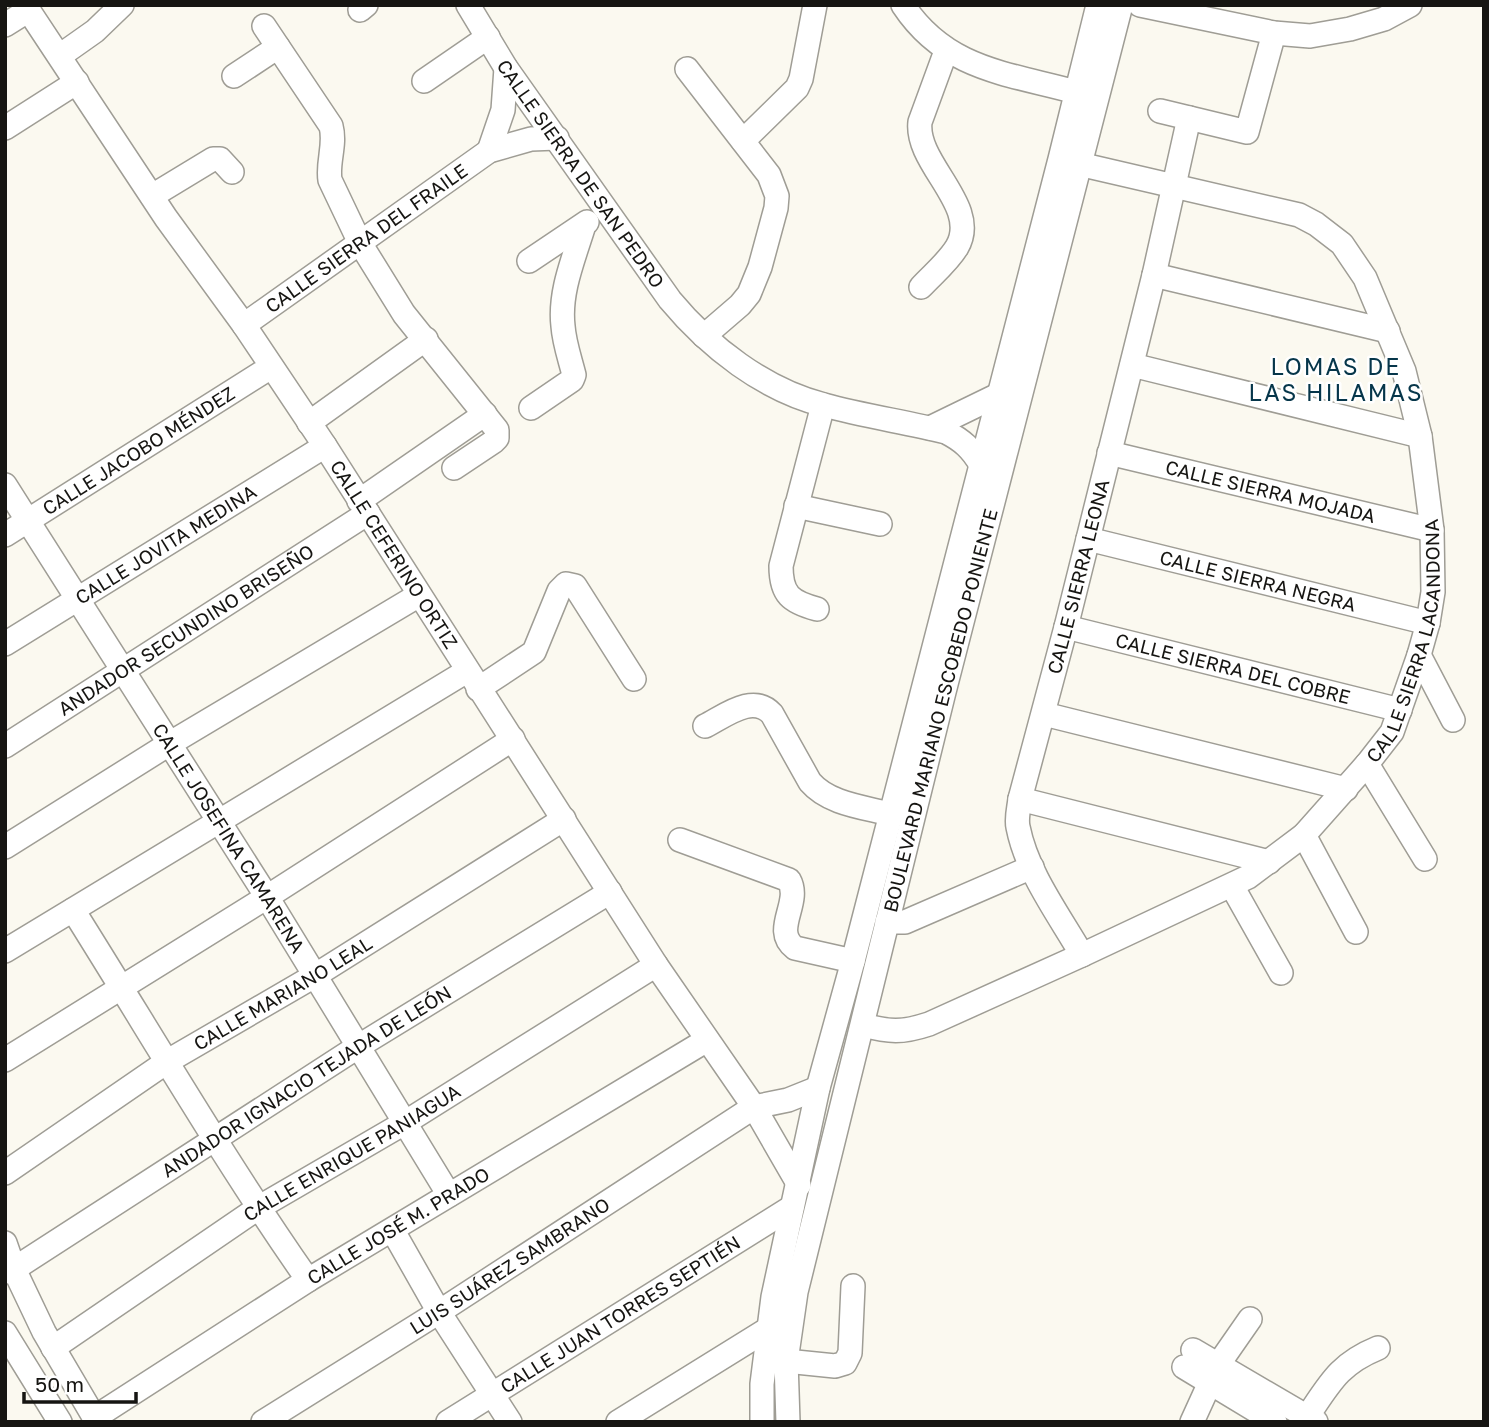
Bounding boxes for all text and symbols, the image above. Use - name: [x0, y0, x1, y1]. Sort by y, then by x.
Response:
- street label: CALLE SIERRA DE SAN PEDRO: [493, 55, 670, 292]
- street label: CALLE SIERRA DEL FRAILE: [261, 158, 471, 317]
- district label: LOMAS DE LAS HILAMAS: [1248, 352, 1424, 406]
- street label: CALLE JACOBO MÉNDEZ: [38, 381, 239, 519]
- street label: CALLE SIERRA MOJADA: [1163, 455, 1378, 527]
- street label: CALLE CEFERINO ORTIZ: [326, 456, 463, 653]
- street label: CALLE SIERRA LEONA: [1042, 476, 1114, 676]
- street label: CALLE JOVITA MEDINA: [71, 479, 260, 609]
- street label: BOULEVARD MARIANO ESCOBEDO PONIENTE: [878, 506, 1002, 915]
- street label: CALLE SIERRA LACANDONA: [1361, 518, 1445, 767]
- street label: ANDADOR SECUNDINO BRISEÑO: [54, 539, 318, 720]
- street label: CALLE SIERRA NEGRA: [1157, 545, 1359, 616]
- street label: CALLE SIERRA DEL COBRE: [1113, 628, 1353, 708]
- street label: CALLE JOSEFINA CAMARENA: [148, 719, 310, 957]
- street label: CALLE MARIANO LEAL: [189, 931, 376, 1055]
- street label: ANDADOR IGNACIO TEJADA DE LEÓN: [157, 980, 455, 1182]
- street label: CALLE ENRIQUE PANIAGUA: [238, 1079, 464, 1226]
- street label: CALLE JOSÉ M. PRADO: [303, 1162, 493, 1289]
- street label: LUIS SUÁREZ SAMBRANO: [405, 1192, 614, 1339]
- street label: CALLE JUAN TORRES SEPTIÉN: [496, 1230, 744, 1398]
- scale bar: [24, 1360, 136, 1404]
- text: 50 m: [35, 1371, 84, 1397]

